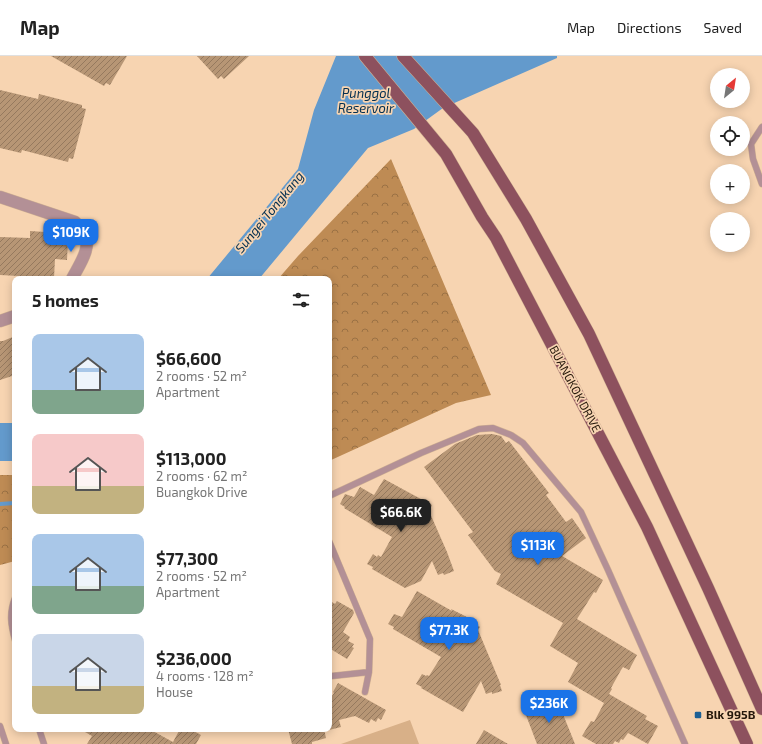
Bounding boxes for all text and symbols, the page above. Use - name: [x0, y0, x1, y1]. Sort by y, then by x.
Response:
- text: Map: [20, 16, 60, 39]
- text: Map: [567, 19, 595, 36]
- text: Directions: [617, 19, 682, 36]
- text: Saved: [704, 19, 742, 36]
- north arrow: [710, 68, 750, 108]
- map controls: [710, 68, 750, 252]
- water label: Punggol Reservoir: [338, 85, 395, 116]
- button: locate: [710, 116, 750, 156]
- button: +: [710, 164, 750, 204]
- water label: Sungei Tongkang: [231, 168, 307, 256]
- button: −: [710, 212, 750, 252]
- pin: $109K: [43, 219, 99, 253]
- text: $109K: [52, 224, 90, 240]
- icon: filters: [290, 289, 312, 311]
- text: 5 homes: [32, 290, 99, 310]
- street label: BUANGKOK DRIVE: [547, 343, 605, 434]
- text: $66,600: [156, 348, 222, 368]
- icon: home: [64, 350, 112, 398]
- text: 2 rooms · 52 m²: [156, 368, 247, 384]
- text: Apartment: [156, 384, 220, 400]
- text: $113,000: [156, 448, 226, 468]
- icon: home: [64, 450, 112, 498]
- text: 2 rooms · 62 m²: [156, 468, 247, 484]
- text: Buangkok Drive: [156, 484, 247, 500]
- pin: $66.6K: [368, 499, 434, 533]
- text: $66.6K: [380, 504, 422, 520]
- pin: $113K: [510, 532, 566, 566]
- text: $113K: [521, 537, 555, 553]
- text: $77,300: [156, 548, 218, 568]
- icon: home: [64, 550, 112, 598]
- text: 2 rooms · 52 m²: [156, 568, 247, 584]
- text: Apartment: [156, 584, 220, 600]
- pin: $77.3K: [416, 617, 482, 651]
- text: $77.3K: [429, 622, 469, 638]
- text: $236,000: [156, 648, 232, 668]
- icon: home: [64, 650, 112, 698]
- text: 4 rooms · 128 m²: [156, 668, 254, 684]
- text: House: [156, 684, 193, 700]
- pin: $236K: [521, 690, 577, 724]
- text: $236K: [530, 695, 568, 711]
- place label: Blk 995B: [706, 707, 756, 721]
- marker: Blk 995B: [693, 710, 703, 720]

